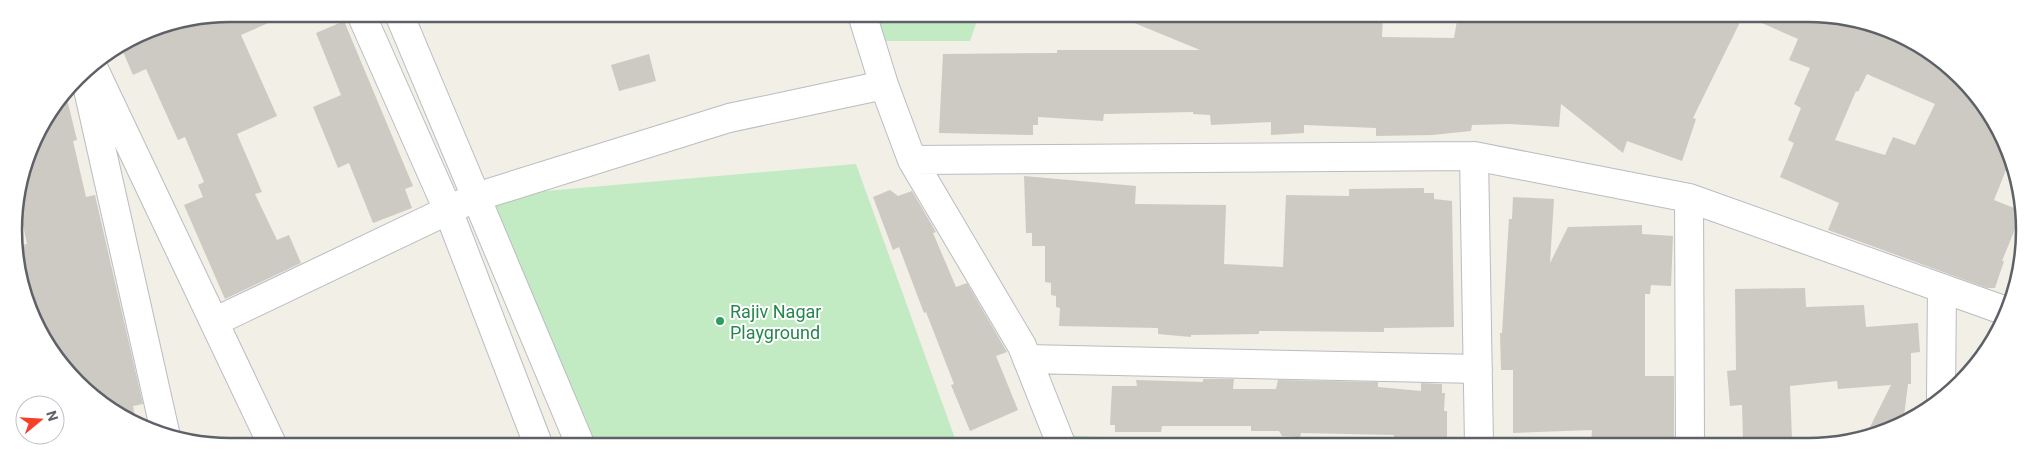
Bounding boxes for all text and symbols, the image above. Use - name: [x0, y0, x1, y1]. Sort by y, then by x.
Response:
- place label: Rajiv Nagar Playground: [730, 301, 821, 343]
- marker: Rajiv Nagar Playground: [714, 315, 726, 327]
- north arrow: [15, 395, 65, 445]
- text: N: [43, 409, 62, 423]

